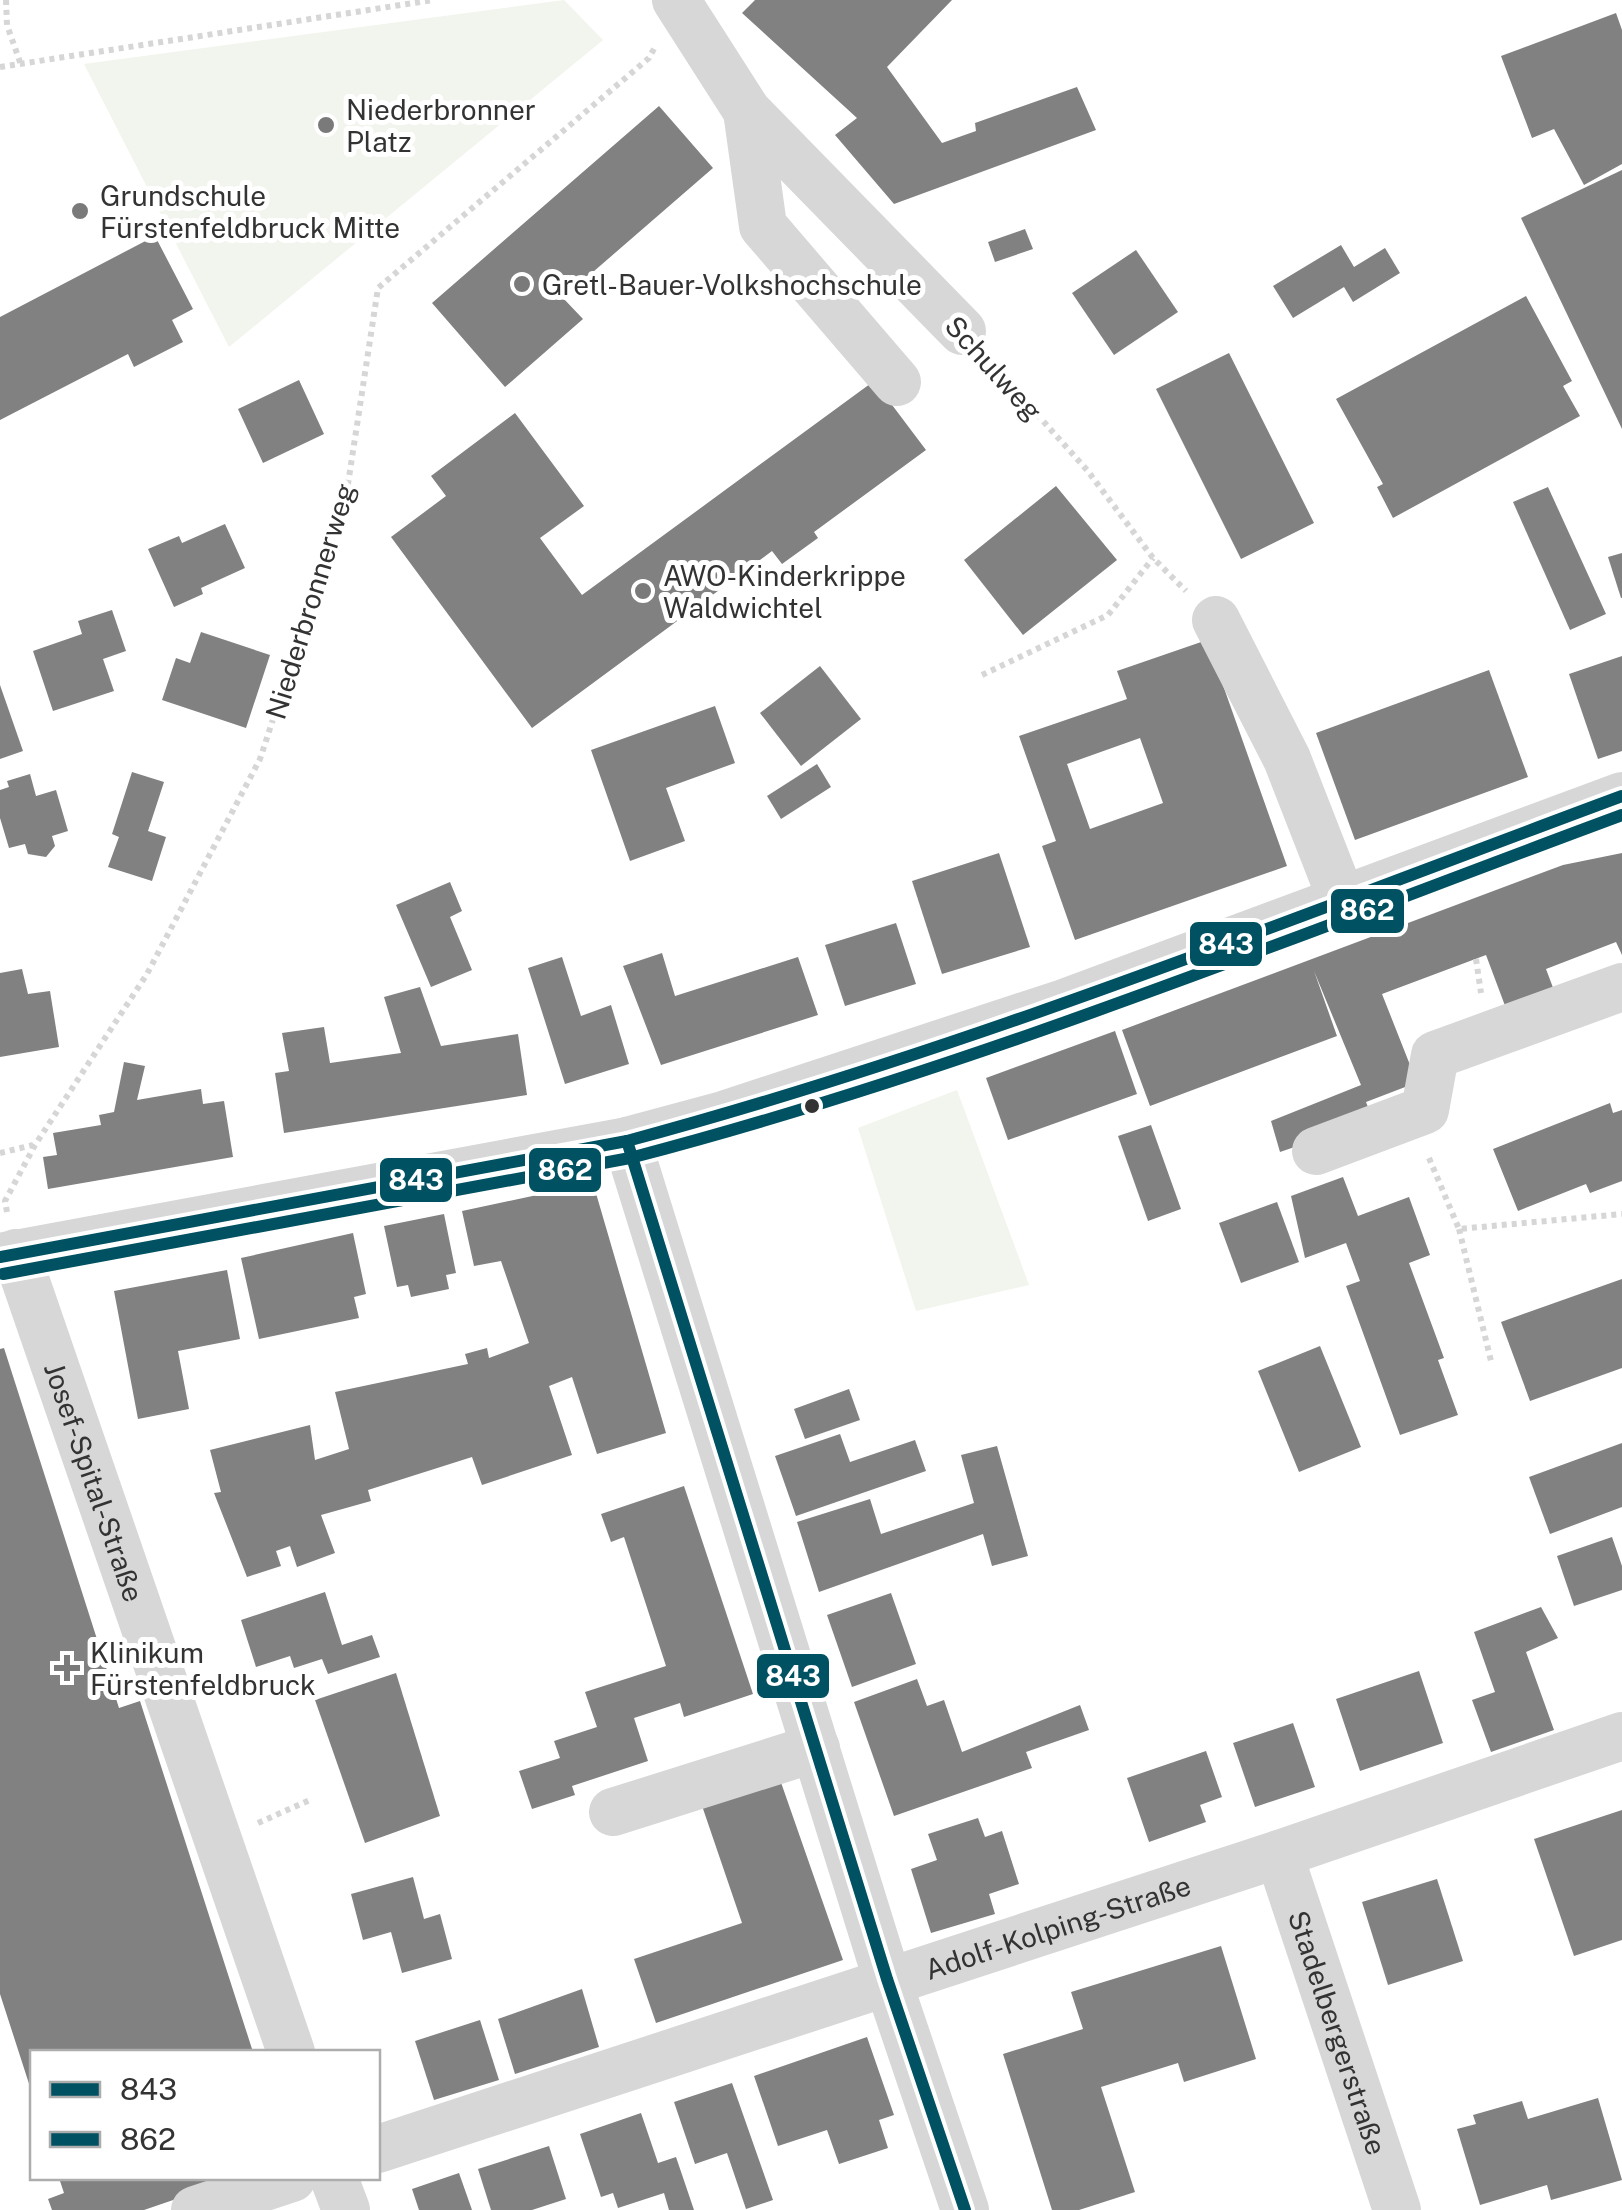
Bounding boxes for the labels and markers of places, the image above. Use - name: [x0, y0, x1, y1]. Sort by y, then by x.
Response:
- place label: Niederbronner Platz: [346, 93, 536, 158]
- marker: Niederbronner Platz: [315, 114, 337, 136]
- place label: Grundschule Fürstenfeldbruck Mitte: [100, 179, 400, 244]
- marker: Grundschule Fürstenfeldbruck Mitte: [69, 200, 91, 222]
- place label: Gretl-Bauer-Volkshochschule: [542, 268, 922, 301]
- marker: Gretl-Bauer-Volkshochschule: [511, 273, 533, 295]
- place label: AWO-Kinderkrippe Waldwichtel: [663, 559, 906, 624]
- marker: AWO-Kinderkrippe Waldwichtel: [632, 580, 654, 602]
- unlabelled marker: [802, 1096, 822, 1116]
- place label: Klinikum Fürstenfeldbruck: [90, 1636, 316, 1701]
- marker: Klinikum Fürstenfeldbruck: [54, 1655, 80, 1681]

